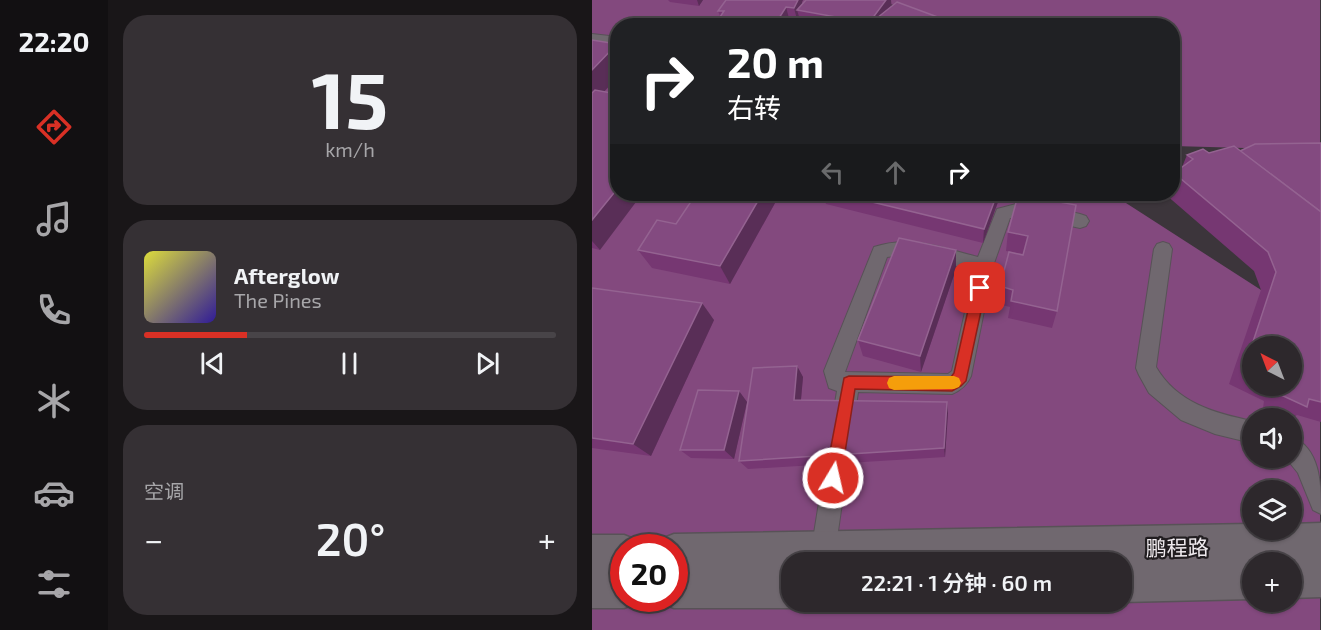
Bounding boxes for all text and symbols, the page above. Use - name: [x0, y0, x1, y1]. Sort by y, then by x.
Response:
- text: 22:20: [18, 25, 90, 57]
- text: 20 m: [727, 36, 824, 86]
- icon: right: [628, 42, 706, 120]
- text: 15: [312, 51, 388, 145]
- text: 右转: [727, 91, 781, 123]
- icon: directions: [33, 106, 75, 148]
- text: km/h: [325, 137, 375, 161]
- icon: left: [816, 156, 849, 189]
- icon: ahead: [879, 156, 912, 189]
- icon: right: [942, 156, 975, 189]
- icon: music: [33, 198, 75, 240]
- text: Afterglow: [234, 262, 339, 288]
- pin: [954, 262, 1005, 313]
- icon: arrive: [963, 271, 996, 304]
- text: The Pines: [234, 288, 322, 312]
- icon: phone: [33, 289, 75, 331]
- north arrow: [1242, 336, 1302, 396]
- map controls: [1242, 336, 1302, 612]
- icon: previous: [196, 347, 229, 380]
- icon: pause: [333, 347, 366, 380]
- icon: next: [471, 347, 504, 380]
- icon: climate: [33, 380, 75, 422]
- button: sound: [1242, 408, 1302, 468]
- position arrow: [801, 446, 865, 510]
- icon: car: [33, 472, 75, 514]
- text: 空调: [144, 479, 184, 503]
- button: layers: [1242, 480, 1302, 540]
- text: 20°: [316, 511, 385, 565]
- text: −: [144, 519, 163, 559]
- text: +: [538, 519, 556, 559]
- speed limit sign: 20: [610, 534, 688, 612]
- street label: 鹏程路: [1145, 534, 1209, 560]
- button: +: [1242, 552, 1302, 612]
- icon: filters: [33, 563, 75, 605]
- text: 22:21 · 1 分钟 · 60 m: [861, 569, 1052, 595]

